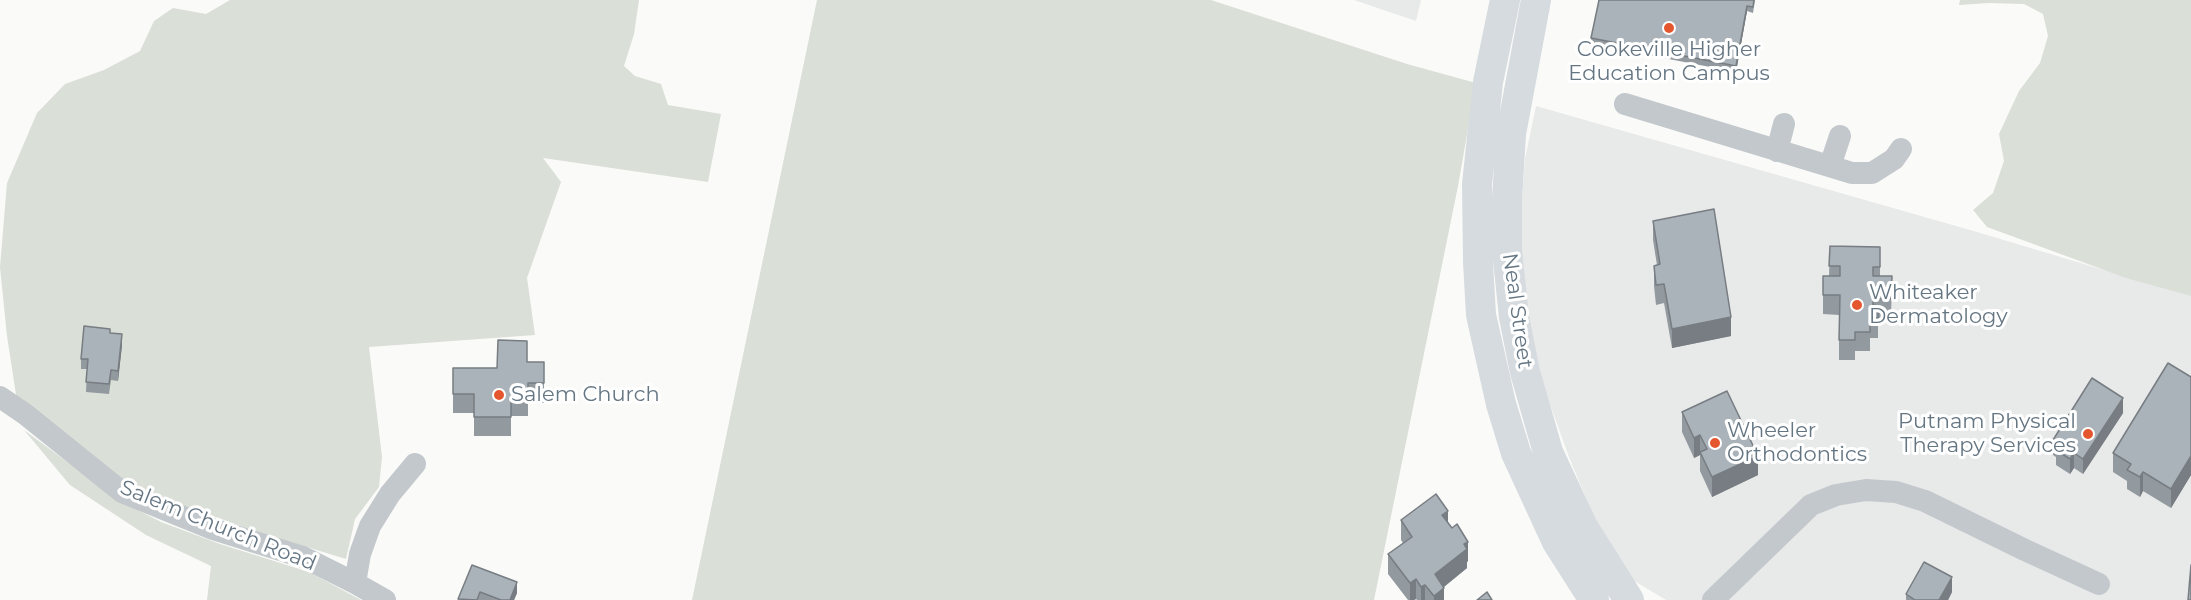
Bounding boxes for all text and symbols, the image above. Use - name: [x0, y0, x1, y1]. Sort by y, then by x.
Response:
- marker: Cookeville Higher Education Campus: [1662, 21, 1676, 35]
- place label: Cookeville Higher Education Campus: [1568, 37, 1770, 87]
- street label: Neal Street: [1496, 252, 1538, 370]
- place label: Whiteaker Dermatology: [1869, 280, 2008, 330]
- marker: Whiteaker Dermatology: [1850, 298, 1864, 312]
- place label: Salem Church: [511, 382, 660, 408]
- marker: Salem Church: [492, 388, 506, 402]
- place label: Putnam Physical Therapy Services: [1898, 409, 2076, 459]
- place label: Wheeler Orthodontics: [1727, 418, 1867, 468]
- marker: Putnam Physical Therapy Services: [2081, 427, 2095, 441]
- marker: Wheeler Orthodontics: [1708, 436, 1722, 450]
- street label: Salem Church Road: [116, 475, 320, 577]

